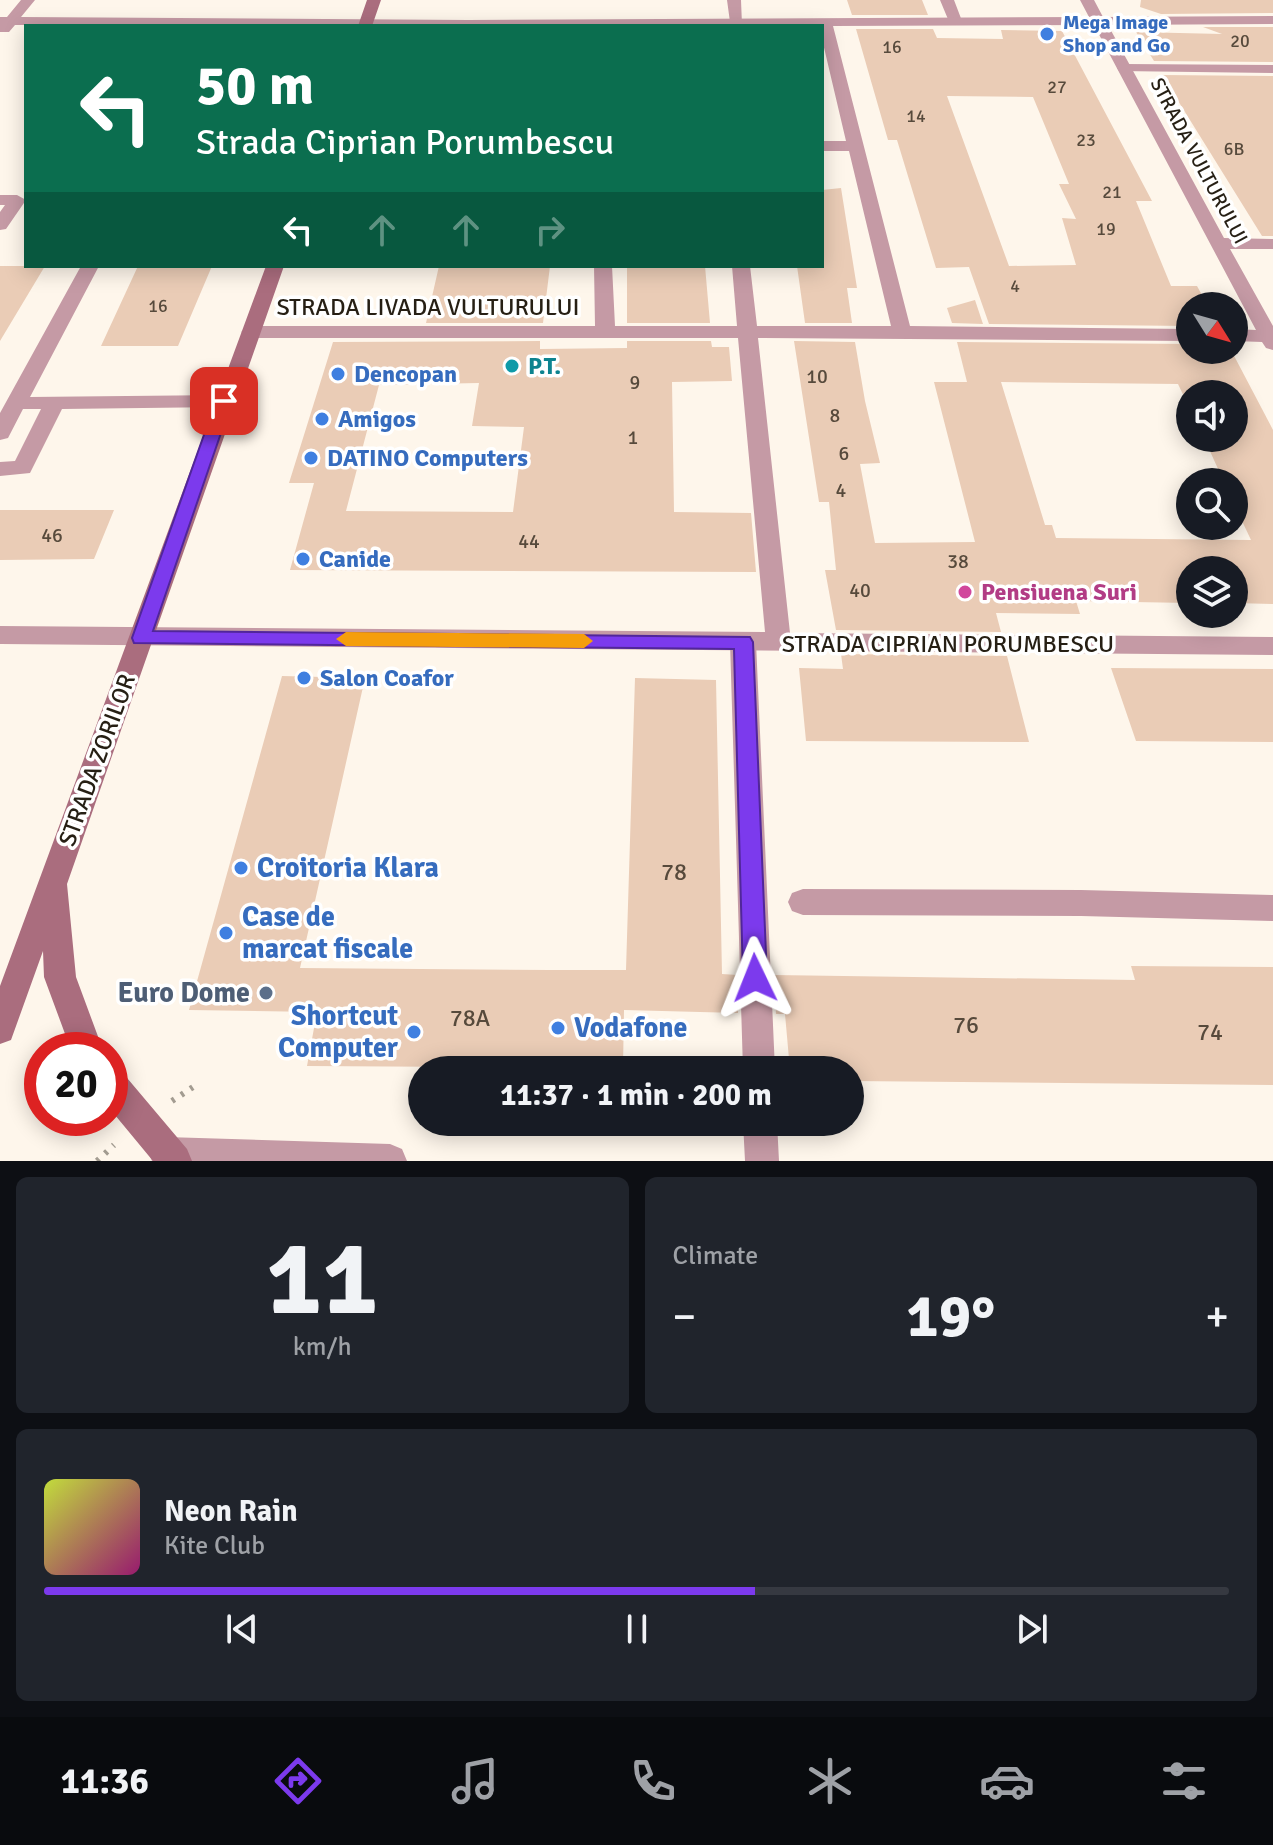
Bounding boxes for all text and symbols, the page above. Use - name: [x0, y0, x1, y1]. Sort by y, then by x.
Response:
- place label: Mega Image Shop and Go: [1063, 10, 1171, 58]
- marker: Mega Image Shop and Go: [1038, 25, 1056, 43]
- house number: 20: [1230, 30, 1250, 52]
- house number: 16: [882, 36, 902, 58]
- text: 50 m: [196, 51, 314, 120]
- icon: left: [64, 56, 168, 160]
- street label: STRADA VULTURULUI: [1145, 74, 1253, 248]
- house number: 27: [1047, 76, 1067, 98]
- house number: 14: [906, 105, 926, 127]
- text: Strada Ciprian Porumbescu: [196, 120, 614, 165]
- house number: 23: [1076, 129, 1096, 151]
- house number: 6B: [1224, 138, 1244, 160]
- house number: 21: [1102, 181, 1122, 203]
- icon: left: [276, 208, 320, 252]
- icon: ahead: [360, 208, 404, 252]
- icon: ahead: [444, 208, 488, 252]
- icon: right: [528, 208, 572, 252]
- house number: 19: [1096, 218, 1116, 240]
- house number: 4: [1010, 275, 1020, 297]
- street label: STRADA LIVADA VULTURULUI: [276, 292, 580, 322]
- north arrow: [1176, 292, 1248, 364]
- map controls: [1176, 292, 1248, 628]
- house number: 16: [148, 295, 168, 317]
- place label: P.T.: [528, 351, 561, 381]
- marker: P.T.: [503, 357, 521, 375]
- place label: Dencopan: [354, 359, 457, 389]
- house number: 10: [806, 364, 828, 389]
- marker: Dencopan: [329, 365, 347, 383]
- pin: [190, 367, 258, 435]
- house number: 9: [630, 370, 640, 395]
- icon: arrive: [202, 379, 246, 423]
- button: sound: [1176, 380, 1248, 452]
- house number: 8: [830, 403, 840, 428]
- place label: Amigos: [338, 404, 416, 434]
- marker: Amigos: [313, 410, 331, 428]
- house number: 1: [628, 425, 638, 450]
- house number: 6: [839, 441, 849, 466]
- place label: DATINO Computers: [327, 443, 528, 473]
- marker: DATINO Computers: [302, 449, 320, 467]
- button: search: [1176, 468, 1248, 540]
- house number: 4: [836, 478, 847, 503]
- house number: 46: [41, 523, 63, 548]
- house number: 44: [518, 529, 540, 554]
- place label: Canide: [319, 544, 391, 574]
- house number: 38: [947, 549, 969, 574]
- marker: Canide: [294, 550, 312, 568]
- button: layers: [1176, 556, 1248, 628]
- place label: Pensiuena Suri: [981, 577, 1137, 607]
- house number: 40: [849, 578, 871, 603]
- marker: Pensiuena Suri: [956, 583, 974, 601]
- street label: STRADA CIPRIAN PORUMBESCU: [782, 629, 1114, 659]
- place label: Salon Coafor: [320, 663, 454, 693]
- marker: Salon Coafor: [295, 669, 313, 687]
- street label: STRADA ZORILOR: [52, 670, 142, 850]
- place label: Croitoria Klara: [257, 851, 439, 885]
- house number: 78: [661, 857, 687, 887]
- marker: Croitoria Klara: [232, 859, 250, 877]
- place label: Case de marcat fiscale: [242, 900, 413, 966]
- marker: Case de marcat fiscale: [217, 924, 235, 942]
- position arrow: [713, 936, 797, 1020]
- place label: Euro Dome: [118, 976, 250, 1010]
- marker: Euro Dome: [257, 984, 275, 1002]
- place label: Shortcut Computer: [278, 999, 399, 1065]
- house number: 78A: [450, 1003, 491, 1033]
- house number: 76: [953, 1010, 979, 1040]
- place label: Vodafone: [574, 1011, 688, 1045]
- house number: 74: [1197, 1017, 1223, 1047]
- marker: Vodafone: [549, 1019, 567, 1037]
- marker: Shortcut Computer: [405, 1023, 423, 1041]
- speed limit sign: 20: [24, 1032, 128, 1136]
- text: 11:37 · 1 min · 200 m: [500, 1077, 772, 1114]
- text: 11: [266, 1215, 378, 1343]
- text: Climate: [673, 1240, 758, 1272]
- text: 19°: [906, 1280, 995, 1354]
- text: −: [673, 1290, 696, 1344]
- text: +: [1205, 1290, 1229, 1344]
- text: km/h: [293, 1331, 352, 1363]
- text: Neon Rain: [164, 1493, 298, 1530]
- text: Kite Club: [164, 1530, 265, 1562]
- icon: previous: [220, 1607, 264, 1651]
- icon: pause: [615, 1607, 659, 1651]
- icon: next: [1010, 1607, 1054, 1651]
- icon: directions: [270, 1753, 326, 1809]
- icon: music: [447, 1753, 503, 1809]
- icon: phone: [625, 1753, 681, 1809]
- icon: climate: [802, 1753, 858, 1809]
- icon: car: [979, 1753, 1035, 1809]
- icon: filters: [1156, 1753, 1212, 1809]
- text: 11:36: [61, 1759, 149, 1804]

